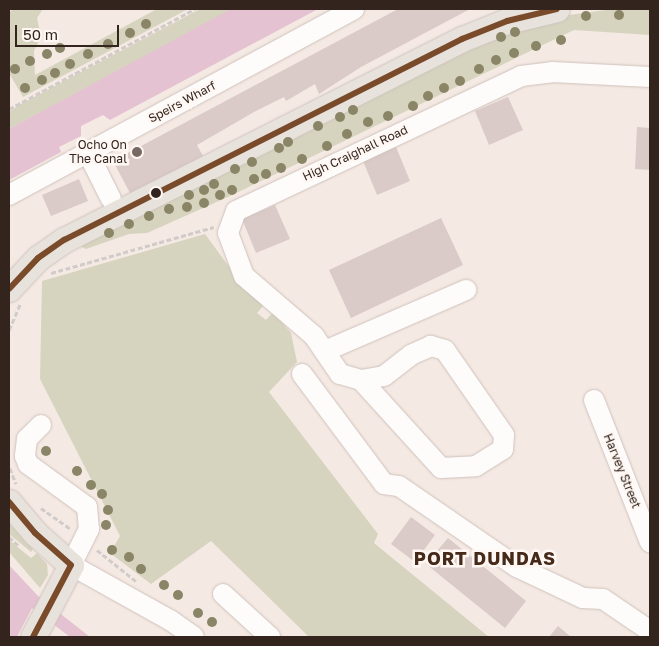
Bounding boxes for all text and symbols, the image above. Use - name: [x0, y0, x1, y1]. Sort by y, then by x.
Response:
- scale bar: [18, 15, 121, 47]
- text: 50 m: [23, 25, 58, 43]
- street label: Speirs Wharf: [146, 78, 218, 126]
- street label: High Craighall Road: [300, 122, 410, 184]
- place label: Ocho On The Canal: [69, 138, 127, 166]
- marker: Ocho On The Canal: [131, 146, 143, 158]
- unlabelled marker: [151, 188, 161, 198]
- street label: Harvey Street: [600, 432, 644, 510]
- district label: PORT DUNDAS: [412, 547, 558, 569]

